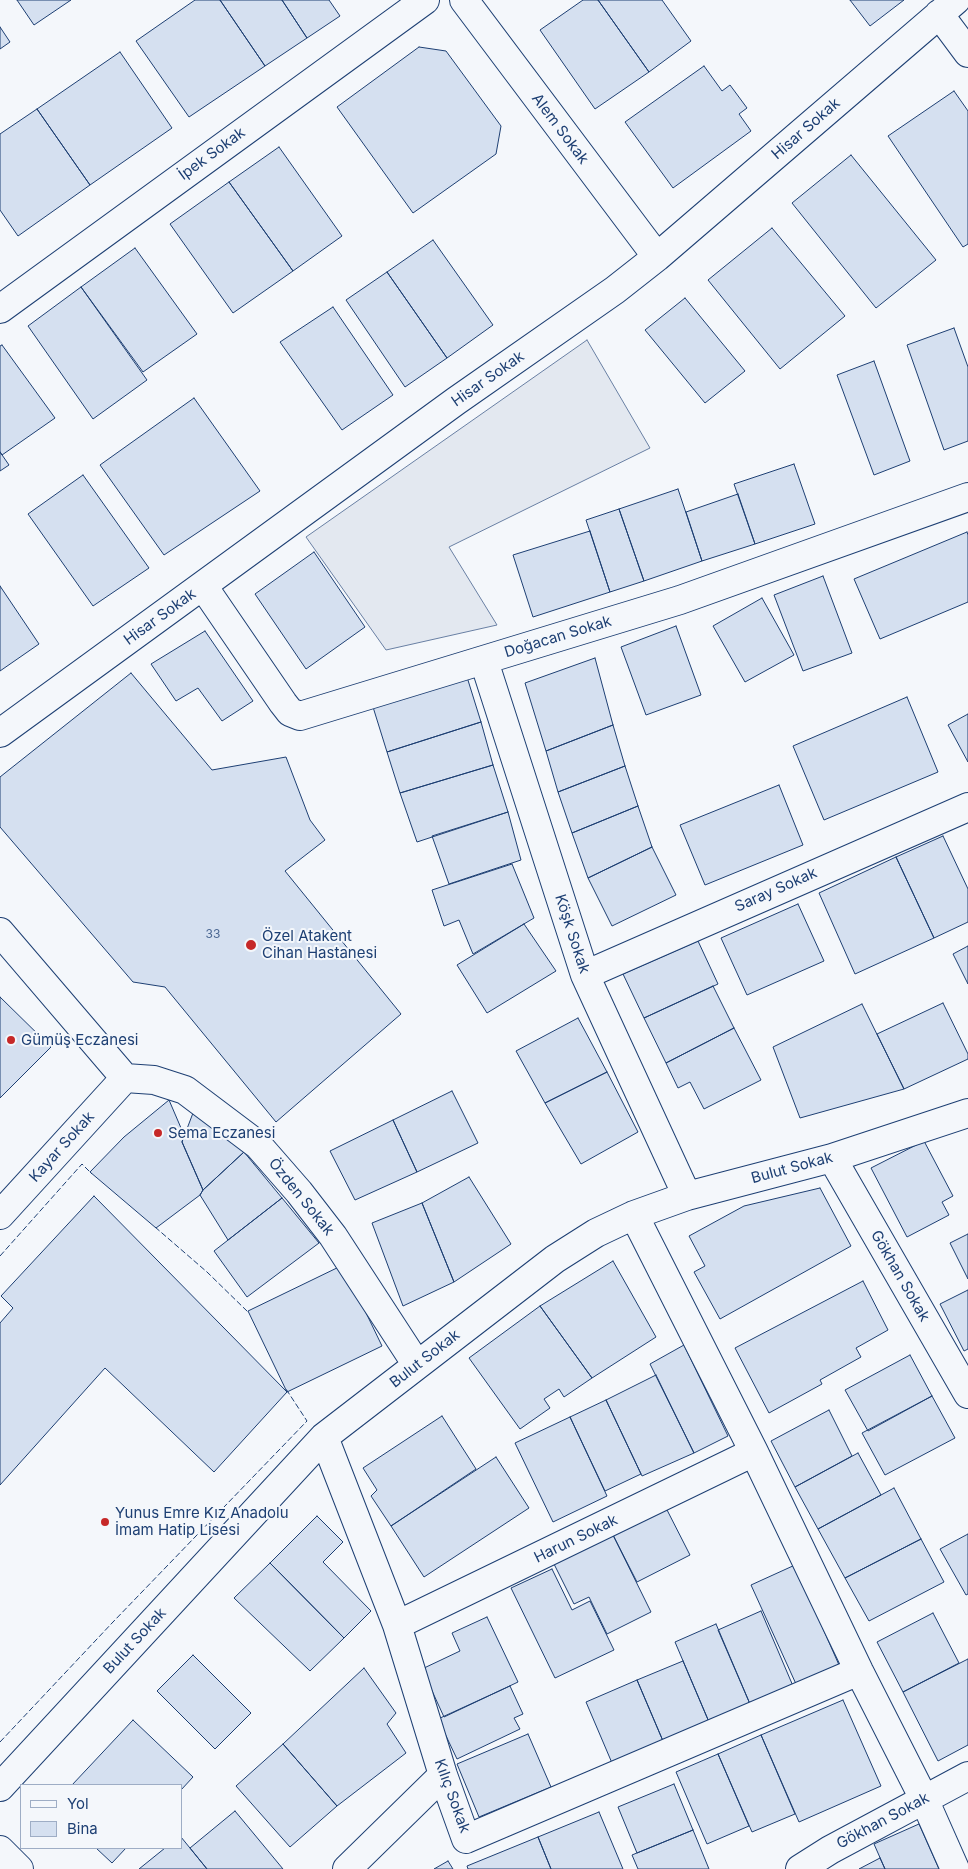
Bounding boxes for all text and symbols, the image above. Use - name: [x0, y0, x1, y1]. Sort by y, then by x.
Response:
- street label: Alem Sokak: [528, 90, 592, 168]
- street label: Hisar Sokak: [768, 94, 844, 164]
- street label: İpek Sokak: [175, 124, 249, 184]
- street label: Hisar Sokak: [448, 347, 528, 411]
- street label: Hisar Sokak: [121, 585, 199, 649]
- street label: Doğacan Sokak: [502, 612, 614, 662]
- street label: Saray Sokak: [732, 864, 820, 916]
- street label: Köşk Sokak: [551, 892, 593, 976]
- house number: 33: [206, 927, 220, 941]
- place label: Özel Atakent Cihan Hastanesi: [262, 927, 377, 962]
- marker: Özel Atakent Cihan Hastanesi: [244, 938, 258, 952]
- place label: Gümüş Eczanesi: [21, 1031, 138, 1049]
- marker: Gümüş Eczanesi: [5, 1034, 17, 1046]
- street label: Kayar Sokak: [26, 1108, 98, 1186]
- place label: Sema Eczanesi: [168, 1124, 275, 1142]
- marker: Sema Eczanesi: [152, 1127, 164, 1139]
- street label: Bulut Sokak: [749, 1148, 835, 1188]
- street label: Özden Sokak: [264, 1155, 338, 1239]
- street label: Gökhan Sokak: [867, 1227, 933, 1325]
- street label: Bulut Sokak: [386, 1326, 464, 1392]
- place label: Yunus Emre Kız Anadolu İmam Hatip Lisesi: [115, 1504, 289, 1539]
- street label: Harun Sokak: [531, 1511, 621, 1567]
- marker: Yunus Emre Kız Anadolu İmam Hatip Lisesi: [99, 1516, 111, 1528]
- street label: Bulut Sokak: [100, 1604, 170, 1678]
- street label: Kılıç Sokak: [430, 1757, 474, 1835]
- legend: [20, 1784, 182, 1849]
- street label: Gökhan Sokak: [834, 1789, 932, 1853]
- text: Yol: [67, 1794, 89, 1813]
- text: Bina: [67, 1819, 98, 1838]

